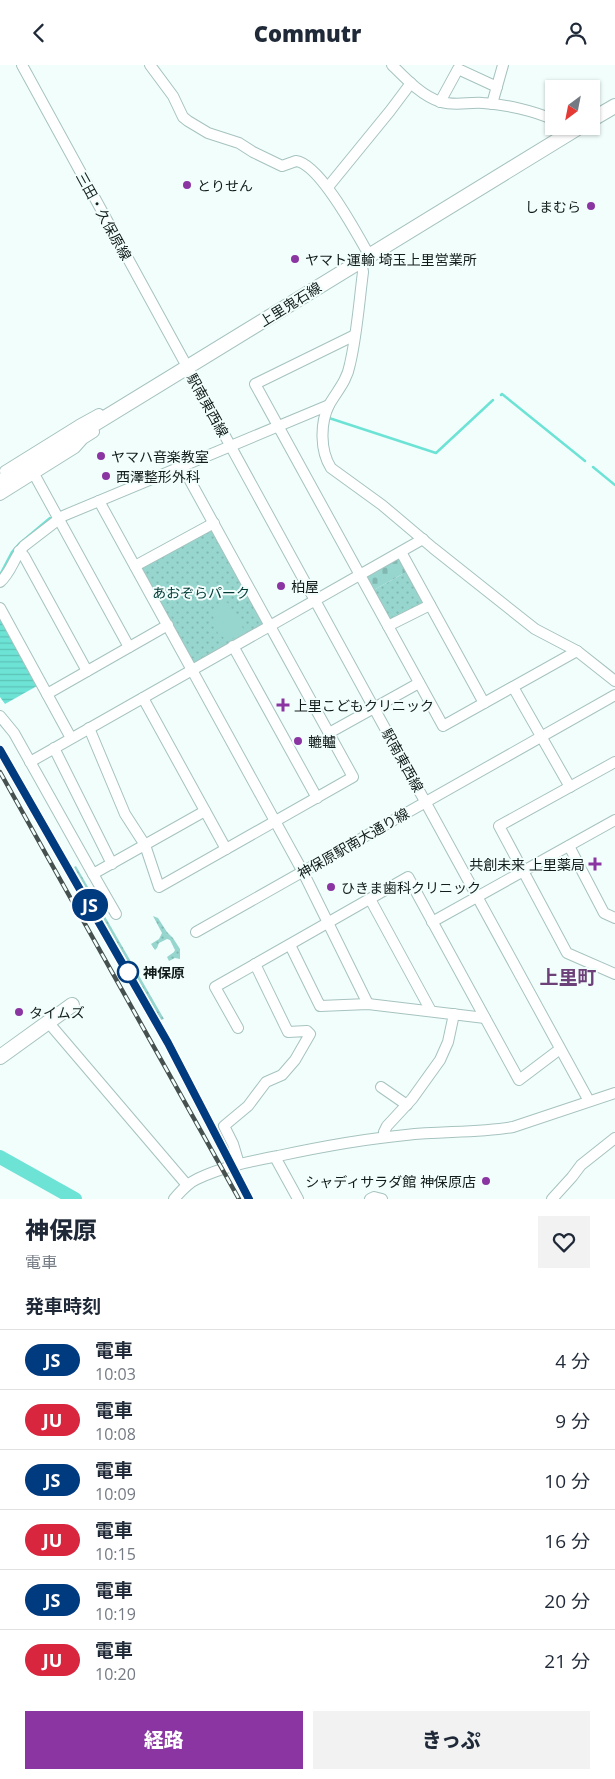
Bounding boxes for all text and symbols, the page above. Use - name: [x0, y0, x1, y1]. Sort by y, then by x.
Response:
- text: Commutr: [254, 18, 361, 48]
- icon: back: [25, 19, 53, 47]
- icon: person: [562, 19, 590, 47]
- north arrow: [545, 80, 600, 135]
- map controls: [545, 80, 600, 135]
- street label: 三田・久保原線: [72, 169, 136, 263]
- place label: とりせん: [197, 176, 253, 195]
- marker: とりせん: [181, 179, 193, 191]
- place label: しまむら: [525, 197, 581, 216]
- marker: しまむら: [585, 200, 597, 212]
- place label: ヤマト運輸 埼玉上里営業所: [305, 250, 477, 269]
- marker: ヤマト運輸 埼玉上里営業所: [289, 253, 301, 265]
- street label: 上里鬼石線: [255, 277, 325, 331]
- street label: 駅南東西線: [183, 370, 233, 440]
- place label: ヤマハ音楽教室: [111, 447, 209, 466]
- marker: ヤマハ音楽教室: [95, 450, 107, 462]
- place label: 西澤整形外科: [116, 467, 200, 486]
- marker: 西澤整形外科: [100, 470, 112, 482]
- place label: 柏屋: [291, 577, 319, 596]
- marker: 柏屋: [275, 580, 287, 592]
- park label: あおぞらパーク: [152, 583, 250, 602]
- place label: 上里こどもクリニック: [294, 696, 434, 715]
- marker: 上里こどもクリニック: [276, 698, 290, 712]
- street label: 駅南東西線: [378, 725, 428, 795]
- place label: 轆轤: [308, 732, 336, 751]
- marker: 轆轤: [292, 735, 304, 747]
- street label: 神保原駅南大通り線: [294, 803, 412, 883]
- place label: 共創未来 上里薬局: [469, 855, 585, 874]
- marker: 共創未来 上里薬局: [589, 858, 601, 870]
- place label: ひきま歯科クリニック: [341, 878, 481, 897]
- marker: ひきま歯科クリニック: [325, 881, 337, 893]
- line badge: JS: [68, 889, 112, 921]
- text: JS: [82, 893, 98, 917]
- marker: 神保原: [117, 961, 139, 983]
- place label: 神保原: [143, 963, 185, 982]
- district label: 上里町: [539, 964, 597, 990]
- place label: タイムズ: [29, 1003, 85, 1022]
- marker: タイムズ: [13, 1006, 25, 1018]
- place label: シャディサラダ館 神保原店: [305, 1172, 476, 1191]
- marker: シャディサラダ館 神保原店: [480, 1175, 492, 1187]
- text: 神保原: [25, 1213, 97, 1246]
- button: heart: [538, 1216, 590, 1268]
- text: 電車: [25, 1251, 57, 1273]
- text: 発車時刻: [25, 1293, 101, 1319]
- text: 電車: [95, 1337, 133, 1363]
- text: JS: [45, 1348, 60, 1372]
- text: 4 分: [555, 1348, 590, 1374]
- text: 10:03: [95, 1363, 136, 1385]
- text: 電車: [95, 1397, 133, 1423]
- text: JU: [43, 1408, 62, 1432]
- text: 9 分: [555, 1408, 590, 1434]
- text: 10:08: [95, 1423, 136, 1445]
- text: 電車: [95, 1457, 133, 1483]
- text: JS: [45, 1468, 60, 1492]
- text: 10 分: [544, 1468, 590, 1494]
- text: 10:09: [95, 1483, 136, 1505]
- text: 電車: [95, 1517, 133, 1543]
- text: JU: [43, 1528, 62, 1552]
- text: 16 分: [544, 1528, 590, 1554]
- text: 10:15: [95, 1543, 136, 1565]
- text: 電車: [95, 1577, 133, 1603]
- text: JS: [45, 1588, 60, 1612]
- text: 20 分: [544, 1588, 590, 1614]
- text: 10:19: [95, 1603, 136, 1625]
- text: 電車: [95, 1637, 133, 1663]
- text: JU: [43, 1648, 62, 1672]
- text: 21 分: [544, 1648, 590, 1674]
- text: 10:20: [95, 1663, 136, 1685]
- button: 経路: [25, 1711, 303, 1769]
- button: きっぷ: [313, 1711, 590, 1769]

